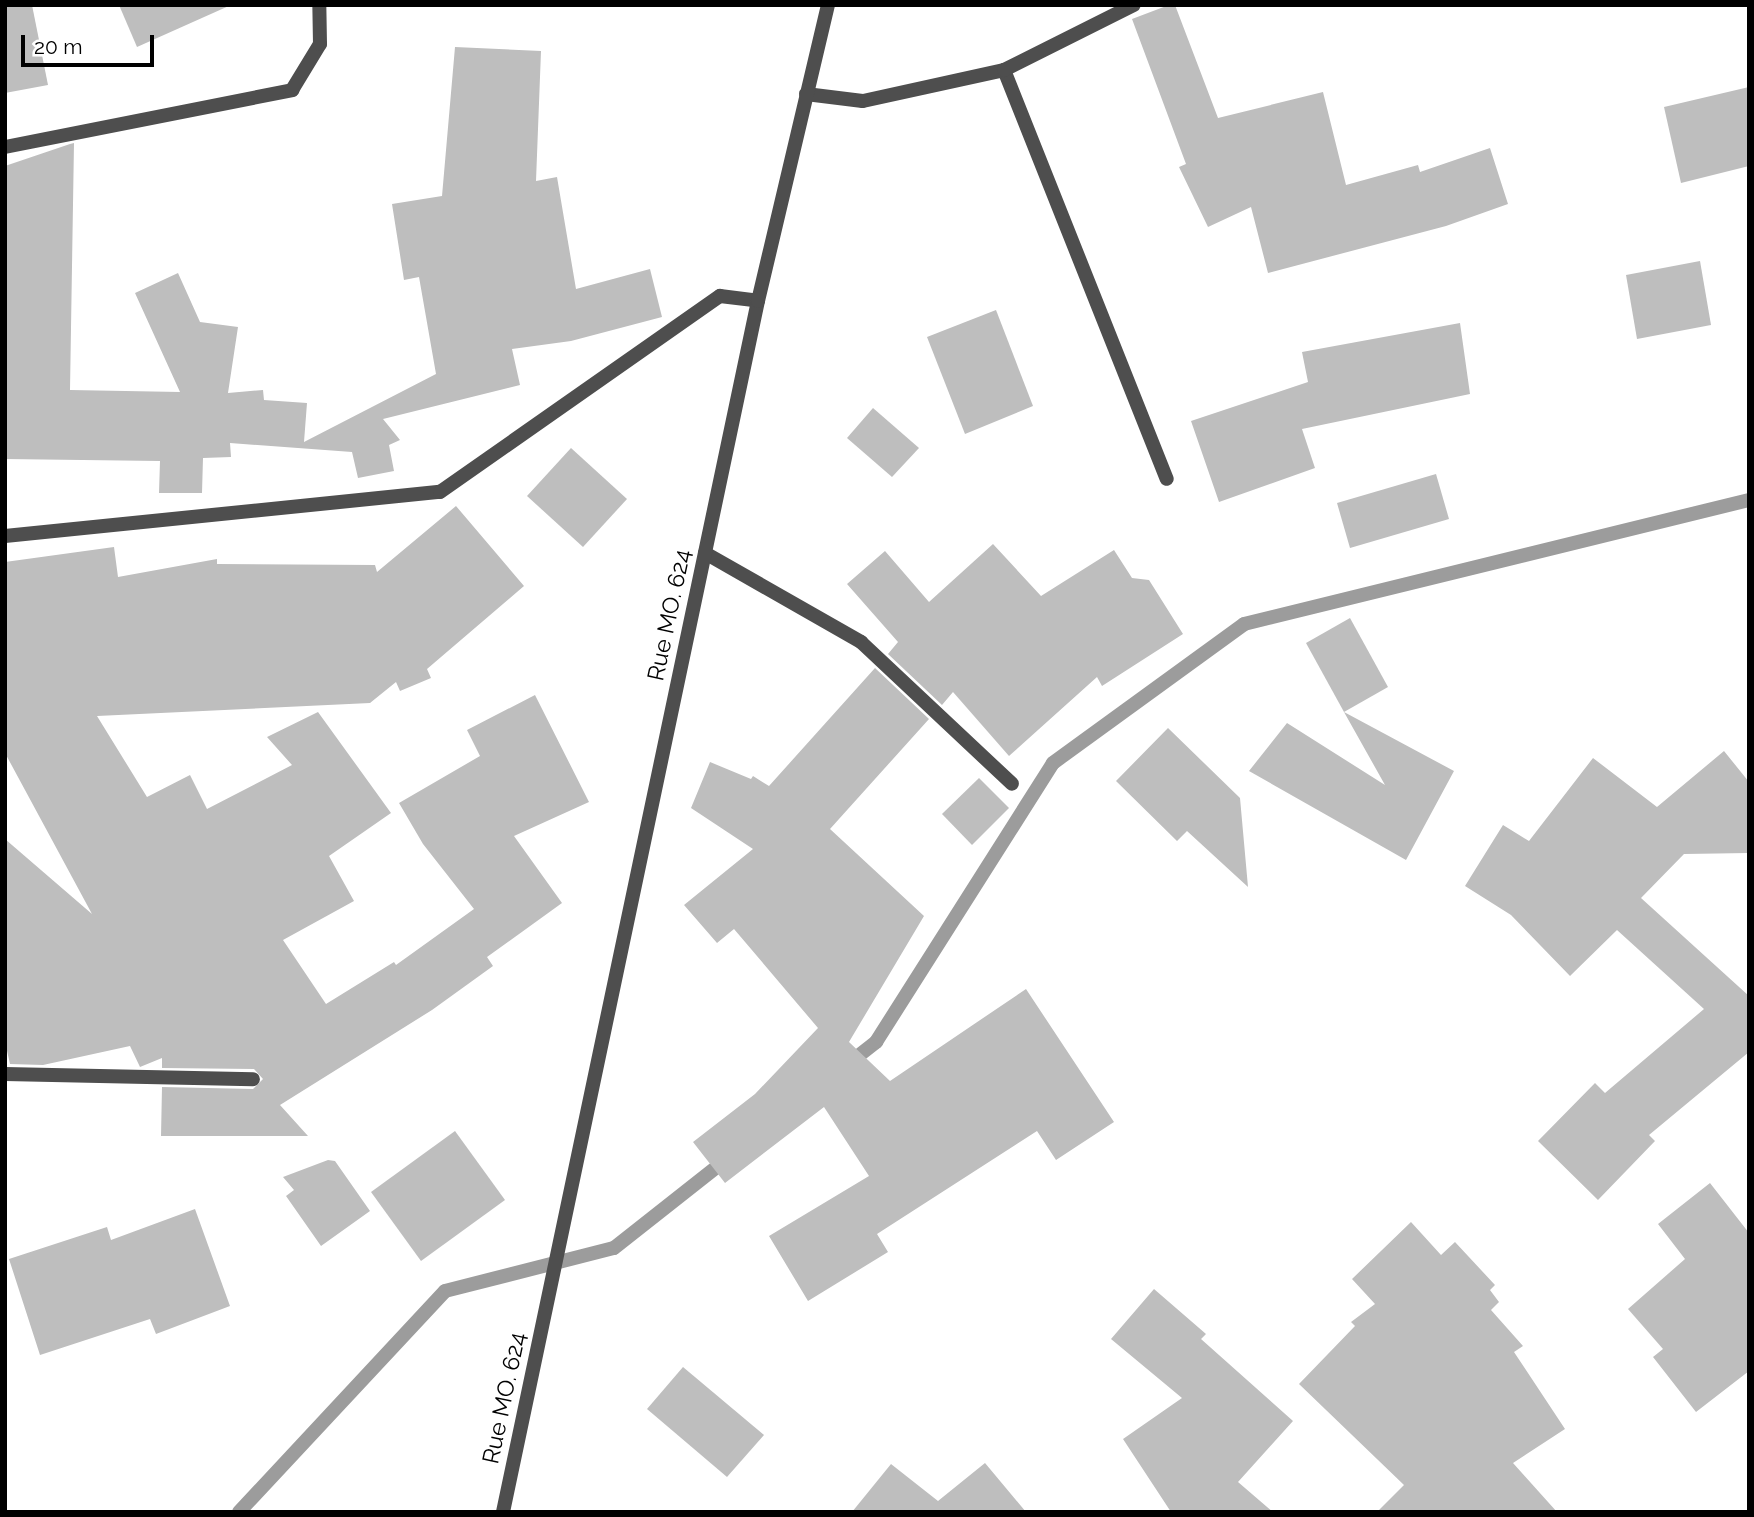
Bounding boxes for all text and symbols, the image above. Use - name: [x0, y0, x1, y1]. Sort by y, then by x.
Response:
- scale bar: [24, 21, 158, 65]
- text: 20 m: [34, 34, 82, 59]
- street label: Rue MO. 624: [642, 547, 696, 683]
- street label: Rue MO. 624: [477, 1330, 531, 1466]

